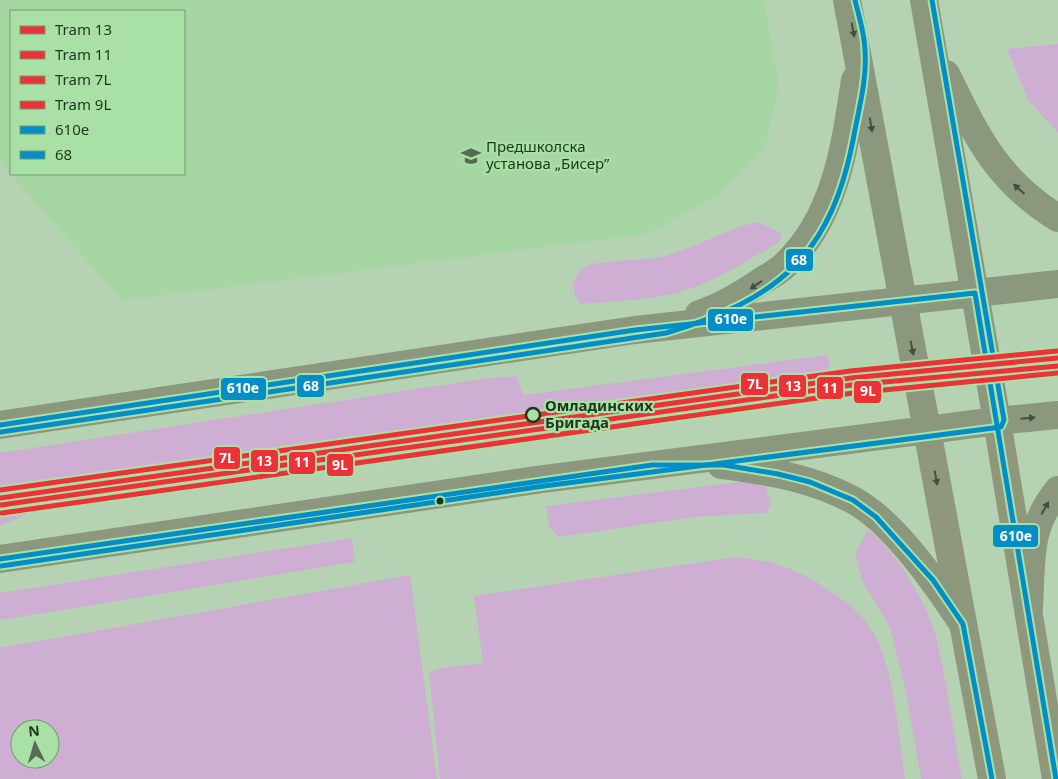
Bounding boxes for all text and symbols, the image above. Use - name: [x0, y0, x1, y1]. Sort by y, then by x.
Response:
- legend: [10, 10, 185, 175]
- text: Tram 13: [55, 19, 112, 39]
- one-way arrow: [849, 22, 857, 37]
- text: Tram 11: [55, 44, 112, 64]
- text: Tram 7L: [55, 69, 111, 89]
- text: Tram 9L: [55, 94, 111, 114]
- one-way arrow: [867, 117, 875, 133]
- text: 610e: [55, 119, 89, 139]
- place label: Предшколска установа „Бисер”: [486, 136, 610, 173]
- text: 68: [55, 144, 72, 164]
- school or university icon: Предшколска установа „Бисер”: [460, 145, 482, 167]
- one-way arrow: [1013, 183, 1025, 195]
- line badge: 68: [785, 248, 814, 272]
- text: 68: [791, 250, 807, 269]
- one-way arrow: [749, 280, 762, 290]
- line badge: 610e: [707, 308, 754, 332]
- text: 610e: [715, 309, 747, 328]
- one-way arrow: [908, 341, 916, 356]
- line badge: 7L: [740, 372, 769, 396]
- line badge: 68: [296, 374, 325, 398]
- text: 7L: [747, 374, 763, 393]
- line badge: 13: [778, 374, 807, 398]
- text: 68: [303, 376, 319, 395]
- text: 13: [785, 376, 801, 395]
- line badge: 11: [816, 376, 844, 400]
- line badge: 610e: [220, 377, 267, 401]
- text: 610e: [227, 378, 259, 397]
- text: 11: [822, 378, 838, 397]
- line badge: 9L: [853, 380, 882, 404]
- text: 9L: [860, 381, 876, 400]
- place label: Омладинских Бригада: [545, 395, 653, 432]
- marker: Омладинских Бригада: [525, 407, 541, 423]
- one-way arrow: [1020, 414, 1036, 422]
- line badge: 7L: [213, 446, 241, 470]
- text: 7L: [219, 448, 235, 467]
- line badge: 13: [250, 449, 279, 473]
- text: 13: [256, 451, 272, 470]
- line badge: 11: [288, 451, 316, 475]
- text: 11: [294, 452, 310, 471]
- line badge: 9L: [326, 453, 354, 477]
- text: 9L: [332, 455, 348, 474]
- one-way arrow: [933, 470, 941, 486]
- unlabelled marker: [435, 496, 445, 506]
- one-way arrow: [1041, 501, 1049, 516]
- line badge: 610e: [992, 524, 1039, 548]
- text: 610e: [1000, 526, 1032, 545]
- north arrow: [10, 719, 60, 769]
- text: N: [27, 721, 40, 741]

